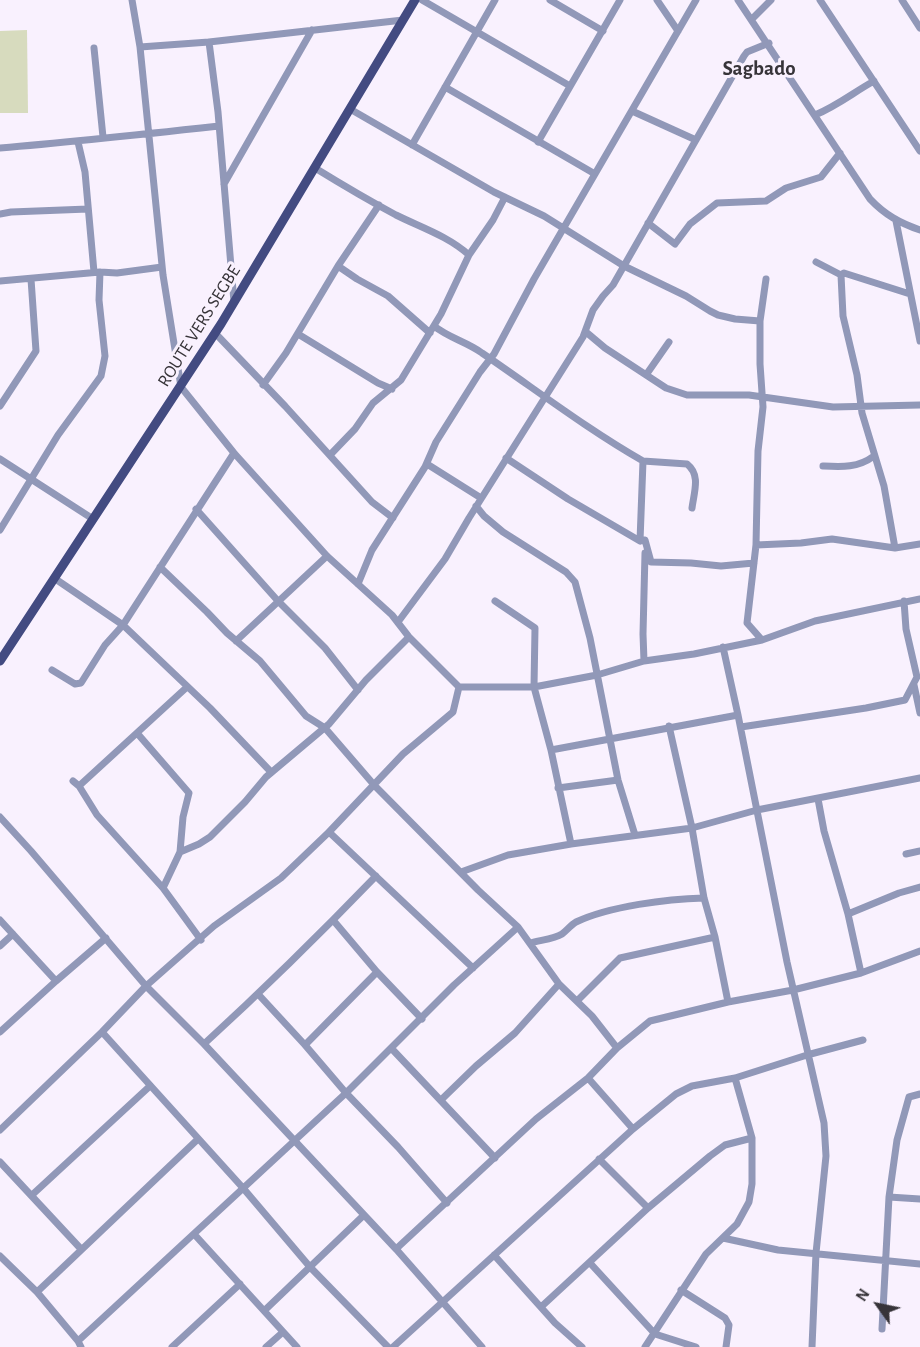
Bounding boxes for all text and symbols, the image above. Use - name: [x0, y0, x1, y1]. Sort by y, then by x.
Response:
- district label: Sagbado: [722, 56, 796, 82]
- street label: ROUTE VERS SEGBE: [153, 261, 245, 391]
- north arrow: [848, 1275, 908, 1335]
- text: N: [853, 1286, 873, 1304]

